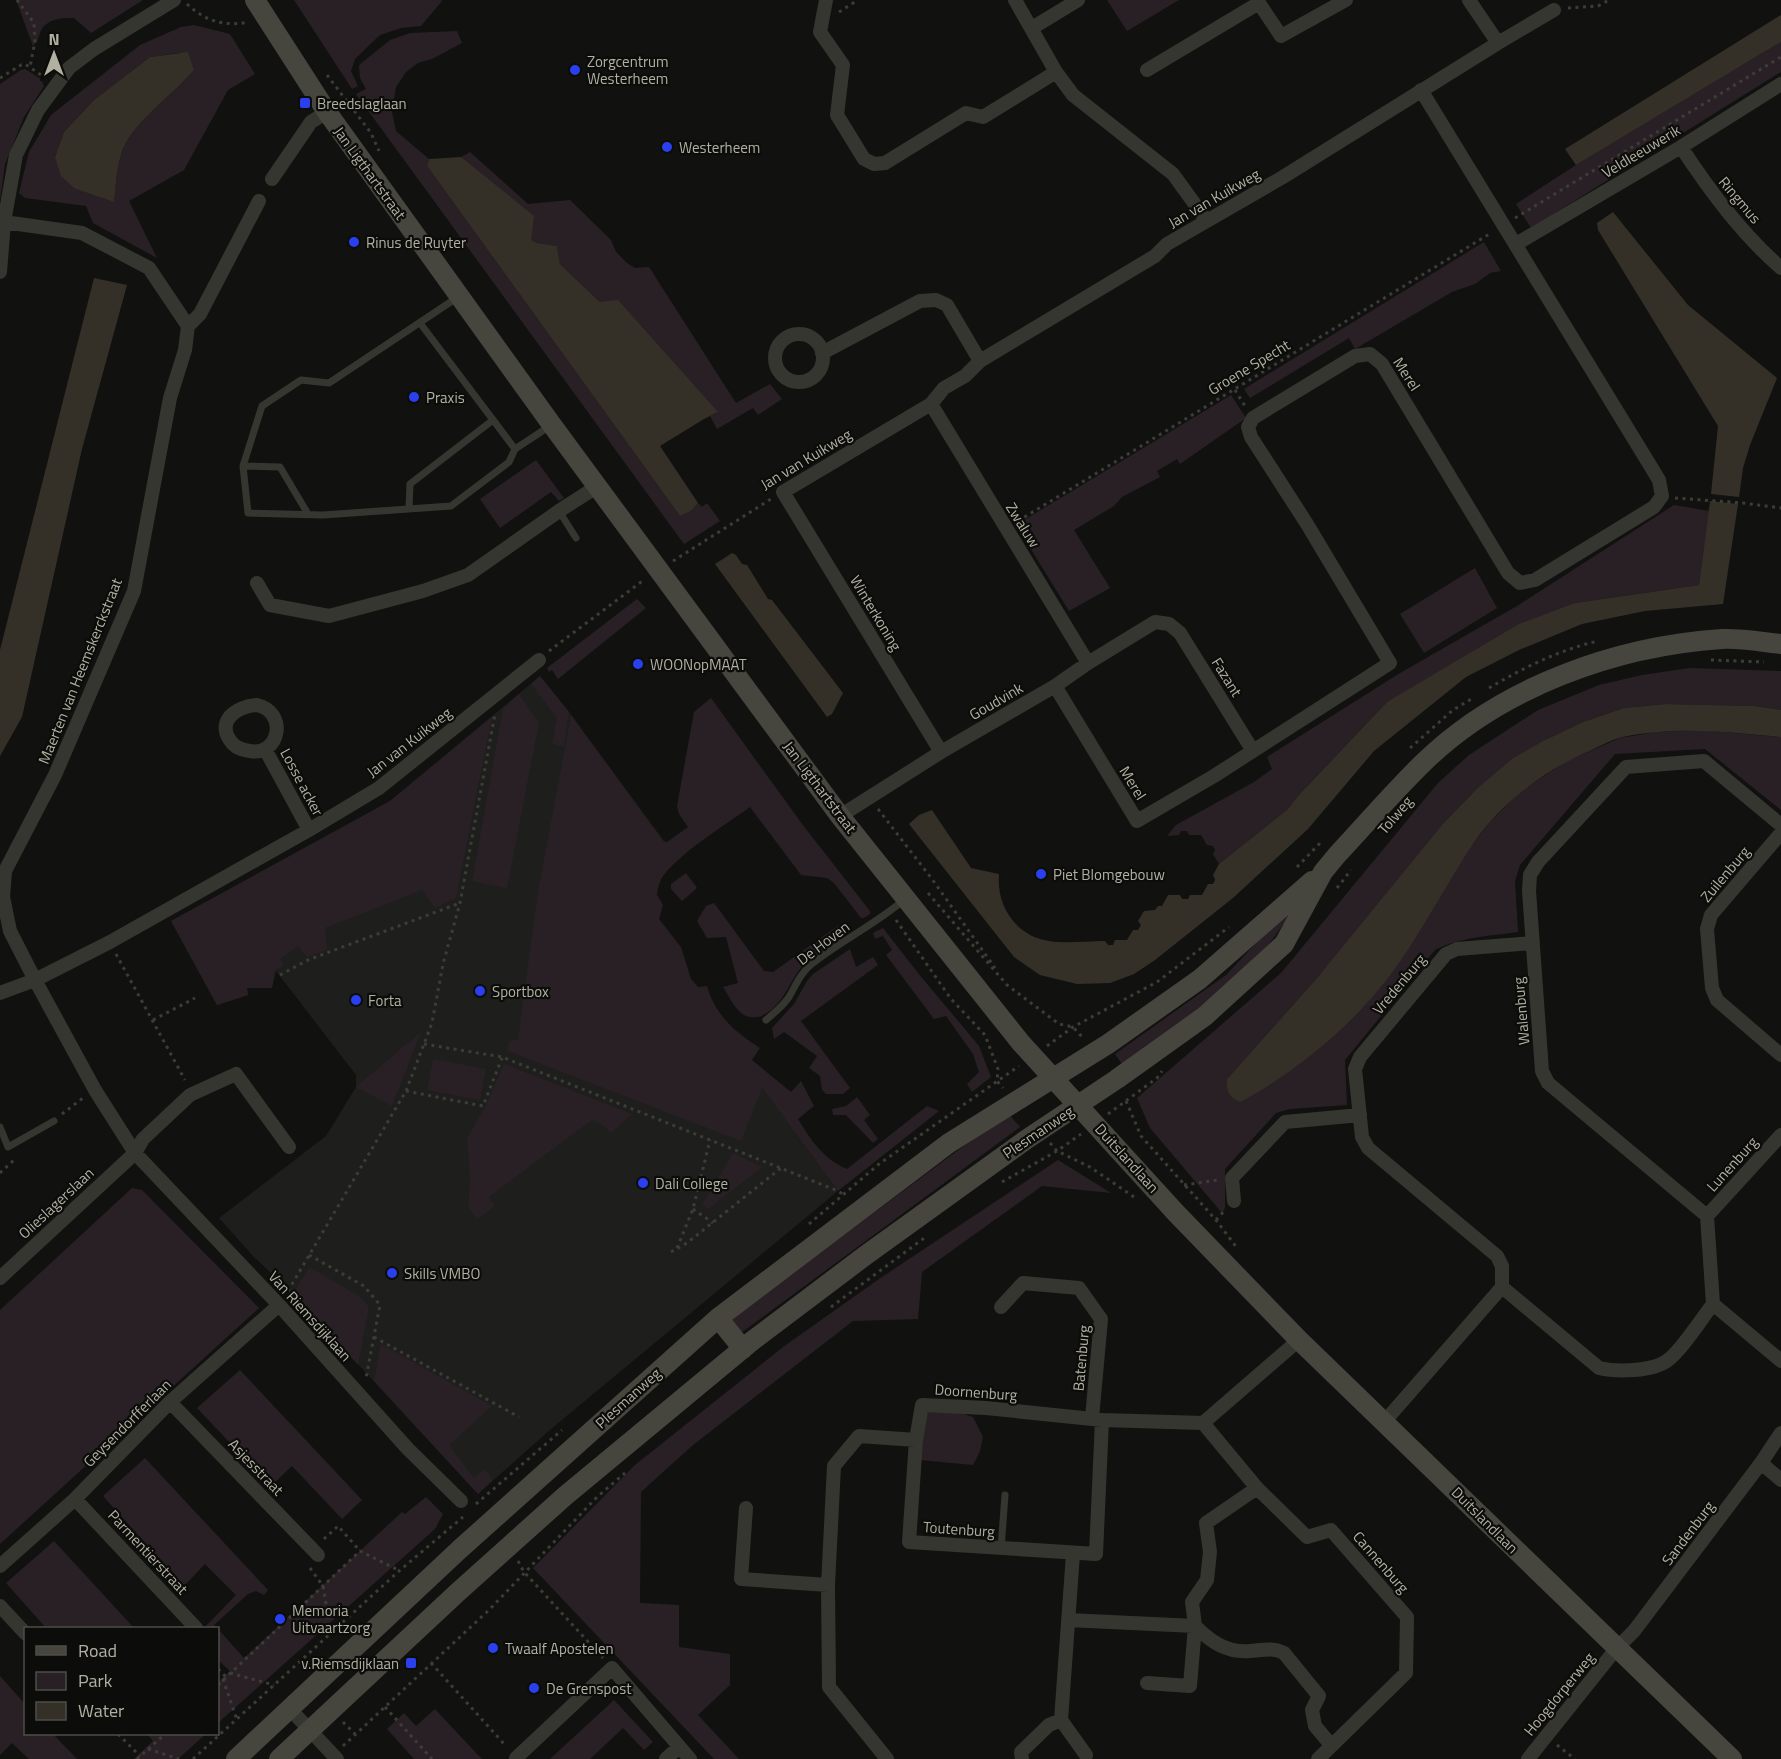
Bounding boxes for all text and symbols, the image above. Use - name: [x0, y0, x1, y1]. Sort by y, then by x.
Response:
- north arrow: [24, 24, 84, 84]
- text: N: [48, 27, 60, 51]
- place label: Zorgcentrum Westerheem: [587, 50, 669, 90]
- marker: Zorgcentrum Westerheem: [568, 63, 582, 77]
- place label: Breedslaglaan: [317, 92, 407, 115]
- marker: Breedslaglaan: [298, 96, 312, 110]
- street label: Veldleeuwerik: [1597, 118, 1685, 184]
- street label: Jan Ligthartstraat: [328, 122, 412, 225]
- place label: Westerheem: [679, 136, 760, 159]
- marker: Westerheem: [660, 140, 674, 154]
- street label: Jan van Kuikweg: [1164, 162, 1264, 234]
- street label: Ringmus: [1713, 171, 1767, 229]
- place label: Rinus de Ruyter: [366, 231, 466, 254]
- marker: Rinus de Ruyter: [347, 235, 361, 249]
- street label: Groene Specht: [1204, 333, 1295, 401]
- street label: Merel: [1388, 353, 1426, 395]
- place label: Praxis: [426, 386, 465, 409]
- marker: Praxis: [407, 390, 421, 404]
- street label: Jan van Kuikweg: [756, 423, 856, 495]
- street label: Zwaluw: [1000, 498, 1046, 552]
- street label: Winterkoning: [844, 571, 908, 655]
- street label: Maerten van Heemskerckstraat: [32, 574, 128, 767]
- place label: WOONopMAAT: [650, 653, 747, 676]
- street label: Fazant: [1206, 653, 1248, 702]
- marker: WOONopMAAT: [631, 657, 645, 671]
- street label: Goudvink: [965, 676, 1027, 726]
- street label: Jan van Kuikweg: [361, 701, 457, 783]
- street label: Jan Ligthartstraat: [778, 736, 863, 839]
- street label: Losse acker: [275, 744, 329, 820]
- street label: Merel: [1114, 762, 1152, 804]
- street label: Tolweg: [1372, 790, 1418, 839]
- street label: Zuilenburg: [1695, 841, 1755, 907]
- place label: Piet Blomgebouw: [1053, 863, 1165, 886]
- marker: Piet Blomgebouw: [1034, 867, 1048, 881]
- street label: De Hoven: [792, 915, 854, 971]
- street label: Vredenburg: [1367, 948, 1432, 1019]
- street label: Walenburg: [1507, 976, 1535, 1046]
- place label: Sportbox: [492, 980, 549, 1003]
- marker: Sportbox: [473, 984, 487, 998]
- place label: Forta: [368, 989, 402, 1012]
- marker: Forta: [349, 993, 363, 1007]
- street label: Plesmanweg: [998, 1099, 1078, 1164]
- street label: Duitslandlaan: [1089, 1118, 1165, 1198]
- street label: Lunenburg: [1701, 1131, 1763, 1197]
- street label: Olieslagerslaan: [13, 1162, 99, 1244]
- place label: Dali College: [655, 1172, 728, 1195]
- marker: Dali College: [636, 1176, 650, 1190]
- place label: Skills VMBO: [404, 1262, 480, 1285]
- street label: Van Riemsdijklaan: [263, 1266, 357, 1366]
- marker: Skills VMBO: [385, 1266, 399, 1280]
- street label: Batenburg: [1067, 1324, 1095, 1392]
- street label: Plesmanweg: [590, 1362, 666, 1434]
- street label: Geysendorfferlaan: [78, 1374, 176, 1472]
- street label: Doornenburg: [934, 1378, 1019, 1406]
- street label: Asjesstraat: [223, 1433, 290, 1501]
- street label: Duitslandlaan: [1446, 1481, 1524, 1559]
- street label: Sandenburg: [1656, 1496, 1720, 1570]
- street label: Parmentierstraat: [103, 1504, 194, 1600]
- street label: Toutenburg: [922, 1515, 996, 1543]
- street label: Cannenburg: [1347, 1526, 1415, 1598]
- place label: Memoria Uitvaartzorg: [292, 1599, 371, 1639]
- marker: Memoria Uitvaartzorg: [273, 1612, 287, 1626]
- legend: [24, 1627, 219, 1735]
- text: Road: [78, 1637, 117, 1664]
- place label: Twaalf Apostelen: [505, 1637, 614, 1660]
- marker: Twaalf Apostelen: [486, 1641, 500, 1655]
- street label: Hoogdorperweg: [1518, 1647, 1600, 1741]
- place label: v.Riemsdijklaan: [301, 1652, 399, 1675]
- marker: v.Riemsdijklaan: [404, 1656, 418, 1670]
- text: Park: [78, 1667, 113, 1694]
- place label: De Grenspost: [546, 1677, 632, 1700]
- marker: De Grenspost: [527, 1681, 541, 1695]
- text: Water: [78, 1697, 124, 1724]

